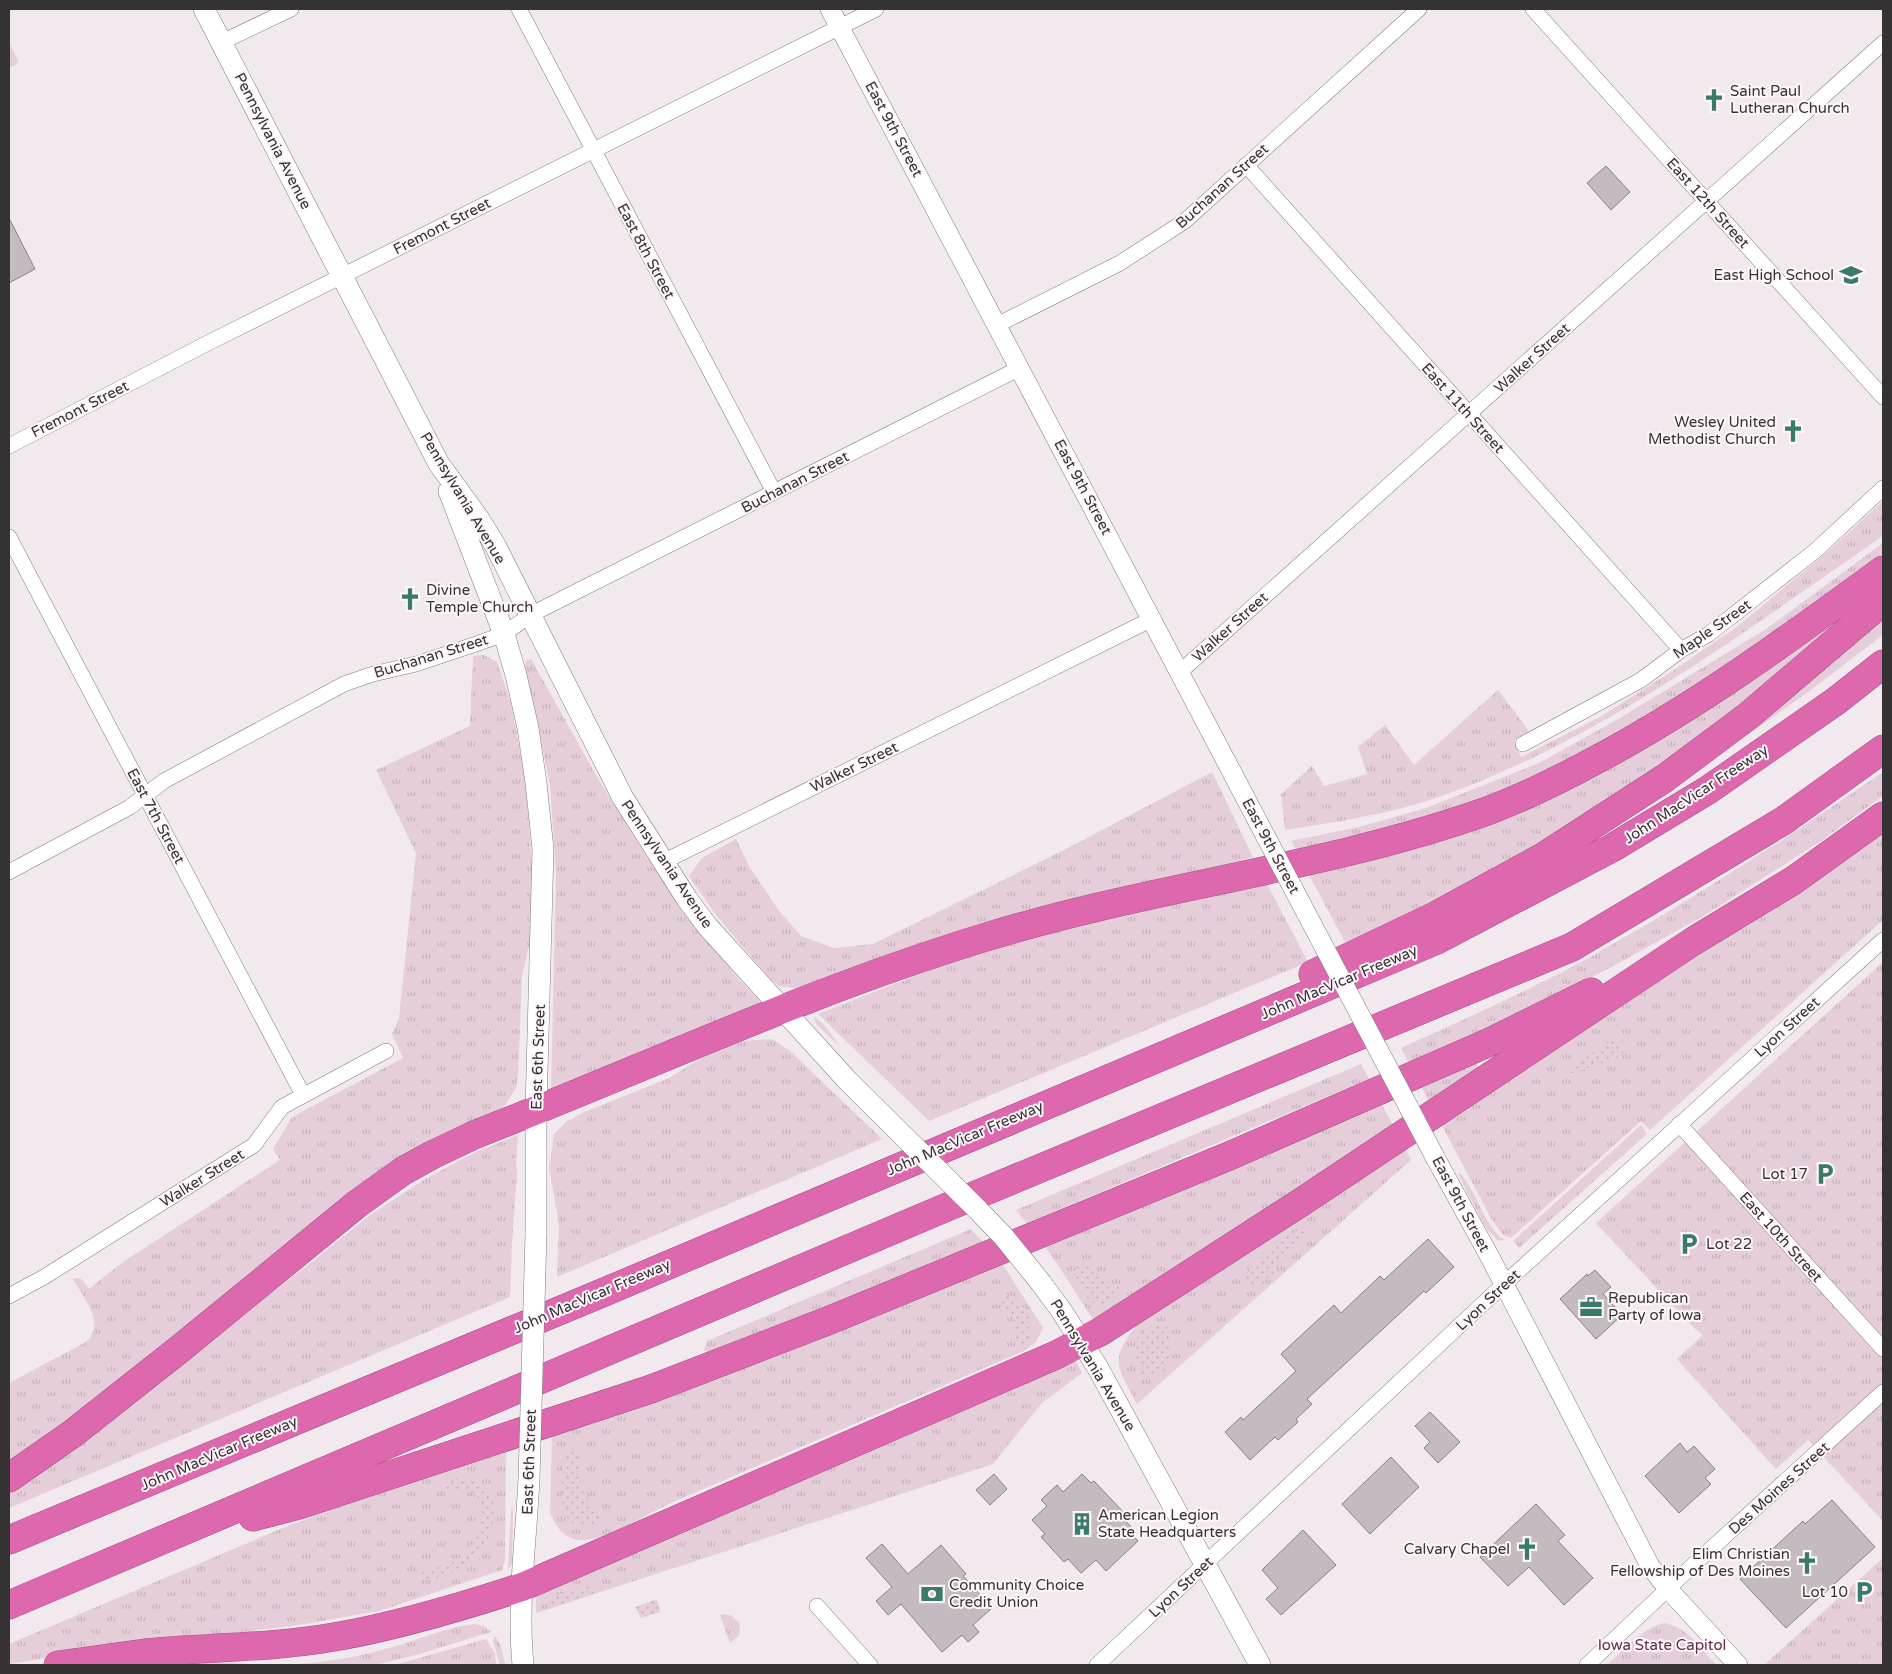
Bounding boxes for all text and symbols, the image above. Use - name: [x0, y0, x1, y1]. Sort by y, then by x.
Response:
- street label: Pennsylvania Avenue: [231, 70, 315, 212]
- street label: East 9th Street: [861, 78, 927, 180]
- place label: Saint Paul Lutheran Church: [1730, 82, 1850, 117]
- church icon: Saint Paul Lutheran Church: [1701, 87, 1727, 113]
- street label: Buchanan Street: [1172, 140, 1272, 232]
- street label: East 12th Street: [1663, 154, 1753, 252]
- street label: Fremont Street: [390, 194, 494, 258]
- street label: East 8th Street: [613, 200, 679, 302]
- school or university icon: East High School: [1838, 262, 1864, 288]
- place label: East High School: [1714, 266, 1834, 284]
- street label: Walker Street: [1490, 319, 1574, 397]
- street label: East 11th Street: [1418, 359, 1508, 457]
- street label: Fremont Street: [28, 377, 132, 441]
- place label: Wesley United Methodist Church: [1648, 413, 1776, 448]
- church icon: Wesley United Methodist Church: [1780, 418, 1806, 444]
- street label: Pennsylvania Avenue: [416, 429, 510, 567]
- street label: East 9th Street: [1050, 436, 1116, 538]
- street label: Buchanan Street: [738, 447, 852, 517]
- place label: Divine Temple Church: [426, 581, 533, 616]
- church icon: Divine Temple Church: [397, 586, 423, 612]
- street label: Walker Street: [1188, 588, 1272, 666]
- street label: Maple Street: [1669, 595, 1755, 663]
- street label: Buchanan Street: [372, 630, 491, 682]
- street label: Walker Street: [807, 738, 901, 796]
- street label: John MacVicar Freeway: [1621, 741, 1771, 847]
- street label: East 7th Street: [123, 765, 189, 867]
- street label: East 9th Street: [1238, 795, 1304, 897]
- street label: Pennsylvania Avenue: [617, 796, 717, 932]
- street label: John MacVicar Freeway: [1258, 941, 1420, 1023]
- street label: Lyon Street: [1751, 993, 1824, 1061]
- street label: East 6th Street: [527, 1004, 549, 1110]
- street label: John MacVicar Freeway: [884, 1097, 1046, 1179]
- street label: Walker Street: [157, 1145, 248, 1211]
- street label: East 9th Street: [1428, 1153, 1494, 1255]
- parking icon: Lot 17: [1812, 1161, 1838, 1187]
- place label: Lot 17: [1762, 1165, 1808, 1183]
- street label: East 10th Street: [1736, 1188, 1826, 1286]
- parking icon: Lot 22: [1676, 1231, 1702, 1257]
- place label: Lot 22: [1706, 1235, 1752, 1253]
- street label: John MacVicar Freeway: [511, 1255, 673, 1337]
- street label: Lyon Street: [1452, 1265, 1524, 1334]
- place label: Republican Party of Iowa: [1608, 1289, 1701, 1324]
- office icon: Republican Party of Iowa: [1578, 1294, 1604, 1320]
- street label: Pennsylvania Avenue: [1046, 1296, 1140, 1434]
- street label: East 6th Street: [518, 1409, 540, 1515]
- street label: John MacVicar Freeway: [138, 1412, 300, 1494]
- street label: Des Moines Street: [1725, 1438, 1833, 1538]
- place label: American Legion State Headquarters: [1098, 1506, 1236, 1541]
- building icon: American Legion State Headquarters: [1069, 1511, 1095, 1537]
- church icon: Calvary Chapel: [1514, 1536, 1540, 1562]
- place label: Calvary Chapel: [1404, 1540, 1510, 1558]
- place label: Elim Christian Fellowship of Des Moines: [1610, 1545, 1790, 1580]
- church icon: Elim Christian Fellowship of Des Moines: [1794, 1550, 1820, 1576]
- street label: Lyon Street: [1145, 1552, 1217, 1621]
- place label: Community Choice Credit Union: [949, 1576, 1084, 1611]
- parking icon: Lot 10: [1851, 1579, 1877, 1605]
- bank icon: Community Choice Credit Union: [919, 1581, 945, 1607]
- place label: Lot 10: [1802, 1583, 1848, 1601]
- park label: Iowa State Capitol: [1598, 1636, 1726, 1654]

